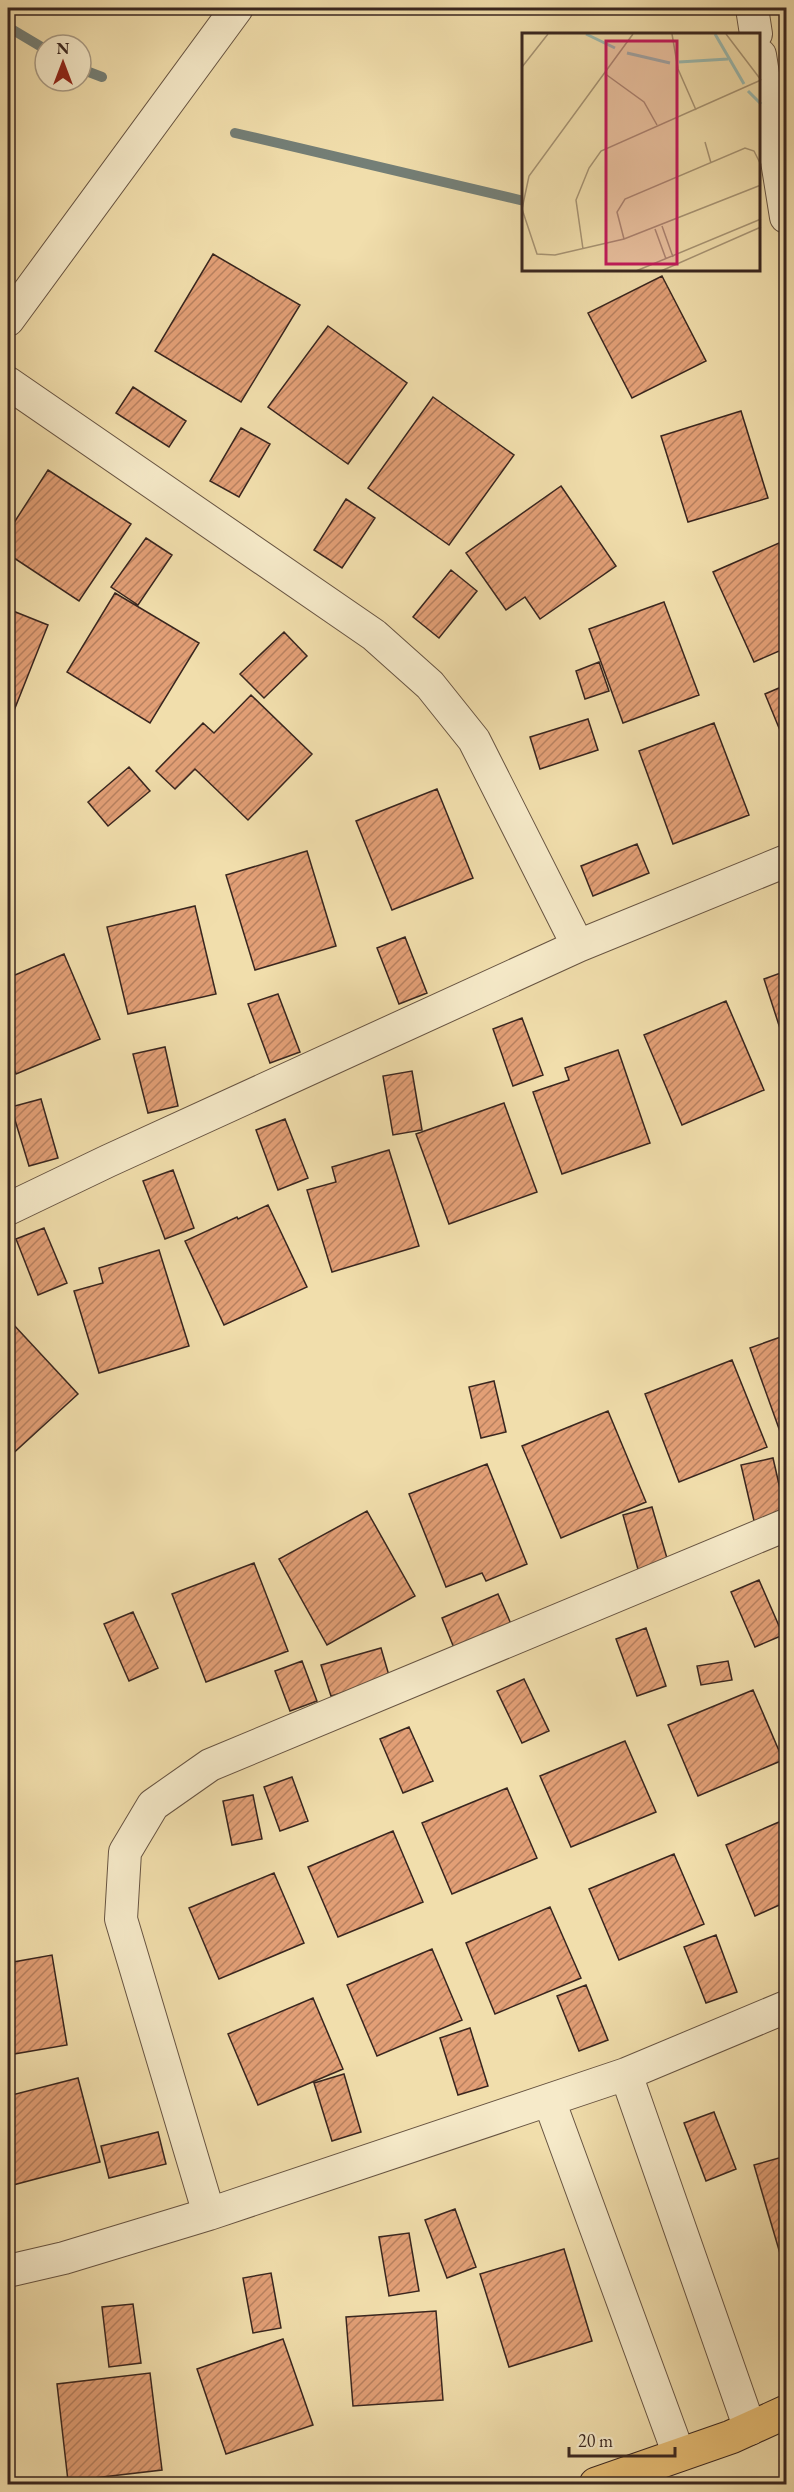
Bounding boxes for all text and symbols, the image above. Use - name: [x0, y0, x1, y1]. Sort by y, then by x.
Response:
- north arrow: [33, 33, 93, 93]
- inset map: [522, 33, 761, 272]
- text: N: [57, 38, 70, 59]
- scale bar: [569, 2420, 676, 2458]
- text: 20 m: [578, 2429, 613, 2452]

